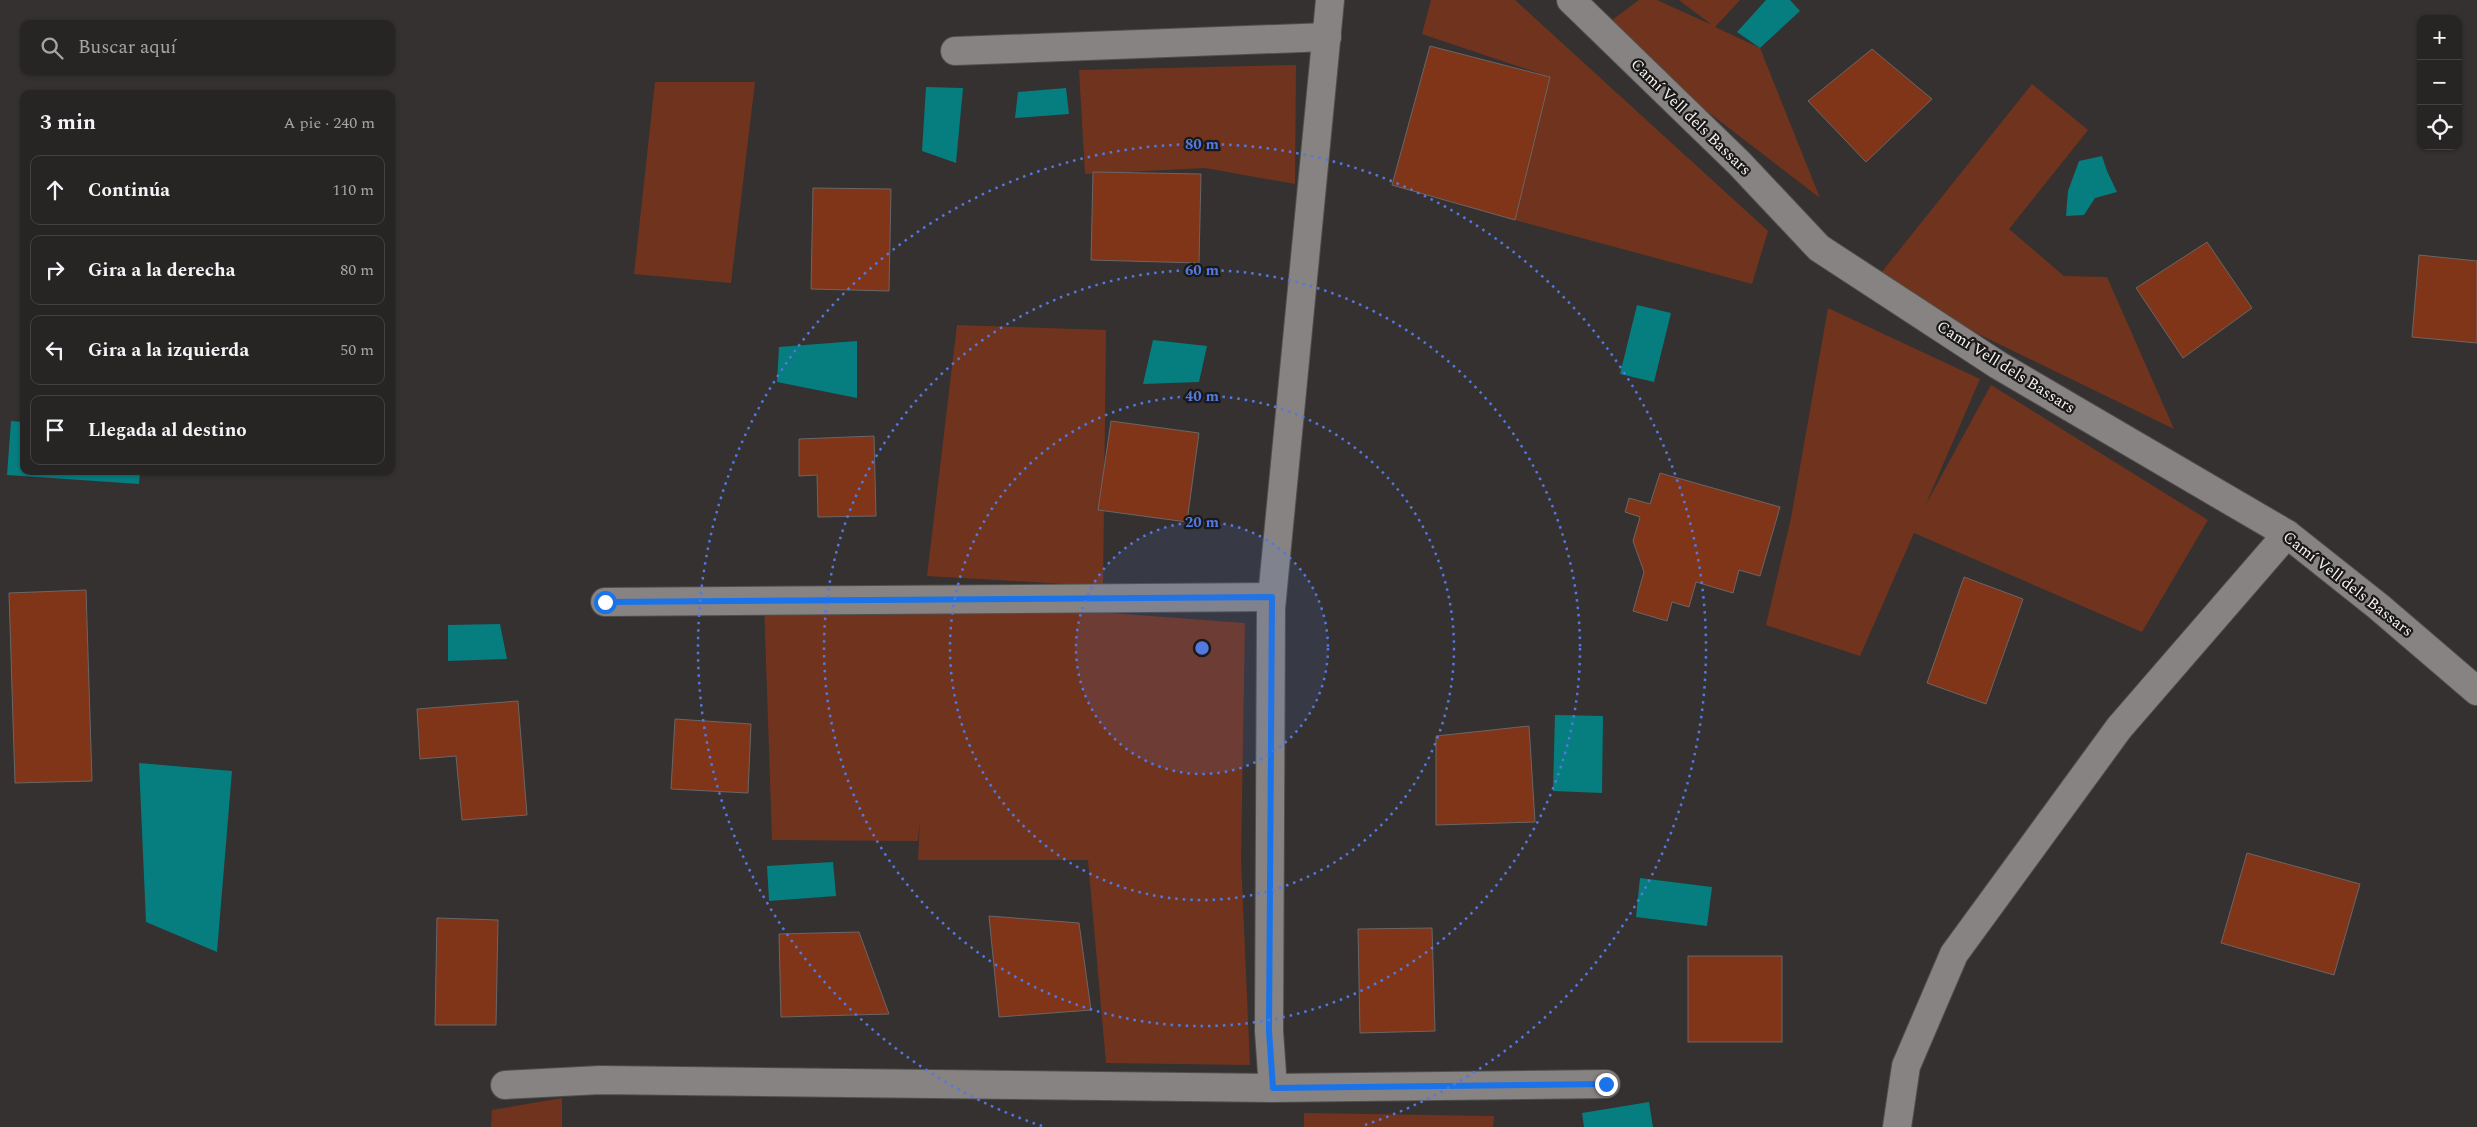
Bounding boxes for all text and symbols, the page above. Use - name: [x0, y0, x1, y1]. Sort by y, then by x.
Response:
- map controls: [2417, 15, 2462, 150]
- button: +: [2417, 15, 2462, 60]
- search box: [20, 20, 395, 75]
- text: Buscar aquí: [78, 33, 177, 62]
- icon: search: [38, 34, 66, 62]
- street label: Camí Vell dels Bassars: [1625, 53, 1757, 181]
- button: −: [2417, 60, 2462, 105]
- button: locate: [2417, 105, 2462, 150]
- text: 3 min: [40, 107, 96, 139]
- text: A pie · 240 m: [283, 111, 375, 135]
- text: 80 m: [1185, 133, 1220, 156]
- icon: ahead: [41, 176, 69, 204]
- text: Continúa: [88, 176, 170, 205]
- text: 110 m: [332, 178, 374, 202]
- icon: right: [41, 256, 69, 284]
- text: Gira a la derecha: [88, 256, 235, 285]
- text: 80 m: [340, 258, 374, 282]
- text: 60 m: [1185, 259, 1220, 282]
- street label: Camí Vell dels Bassars: [1932, 315, 2080, 419]
- icon: left: [41, 336, 69, 364]
- text: Gira a la izquierda: [88, 336, 249, 365]
- text: 50 m: [340, 338, 374, 362]
- text: 40 m: [1185, 385, 1220, 408]
- icon: arrive: [41, 416, 69, 444]
- text: Llegada al destino: [88, 416, 247, 445]
- text: 20 m: [1185, 511, 1220, 534]
- street label: Camí Vell dels Bassars: [2278, 525, 2418, 643]
- route start: [594, 591, 617, 614]
- centre of rings: [1193, 639, 1211, 657]
- route end: [1595, 1073, 1618, 1096]

